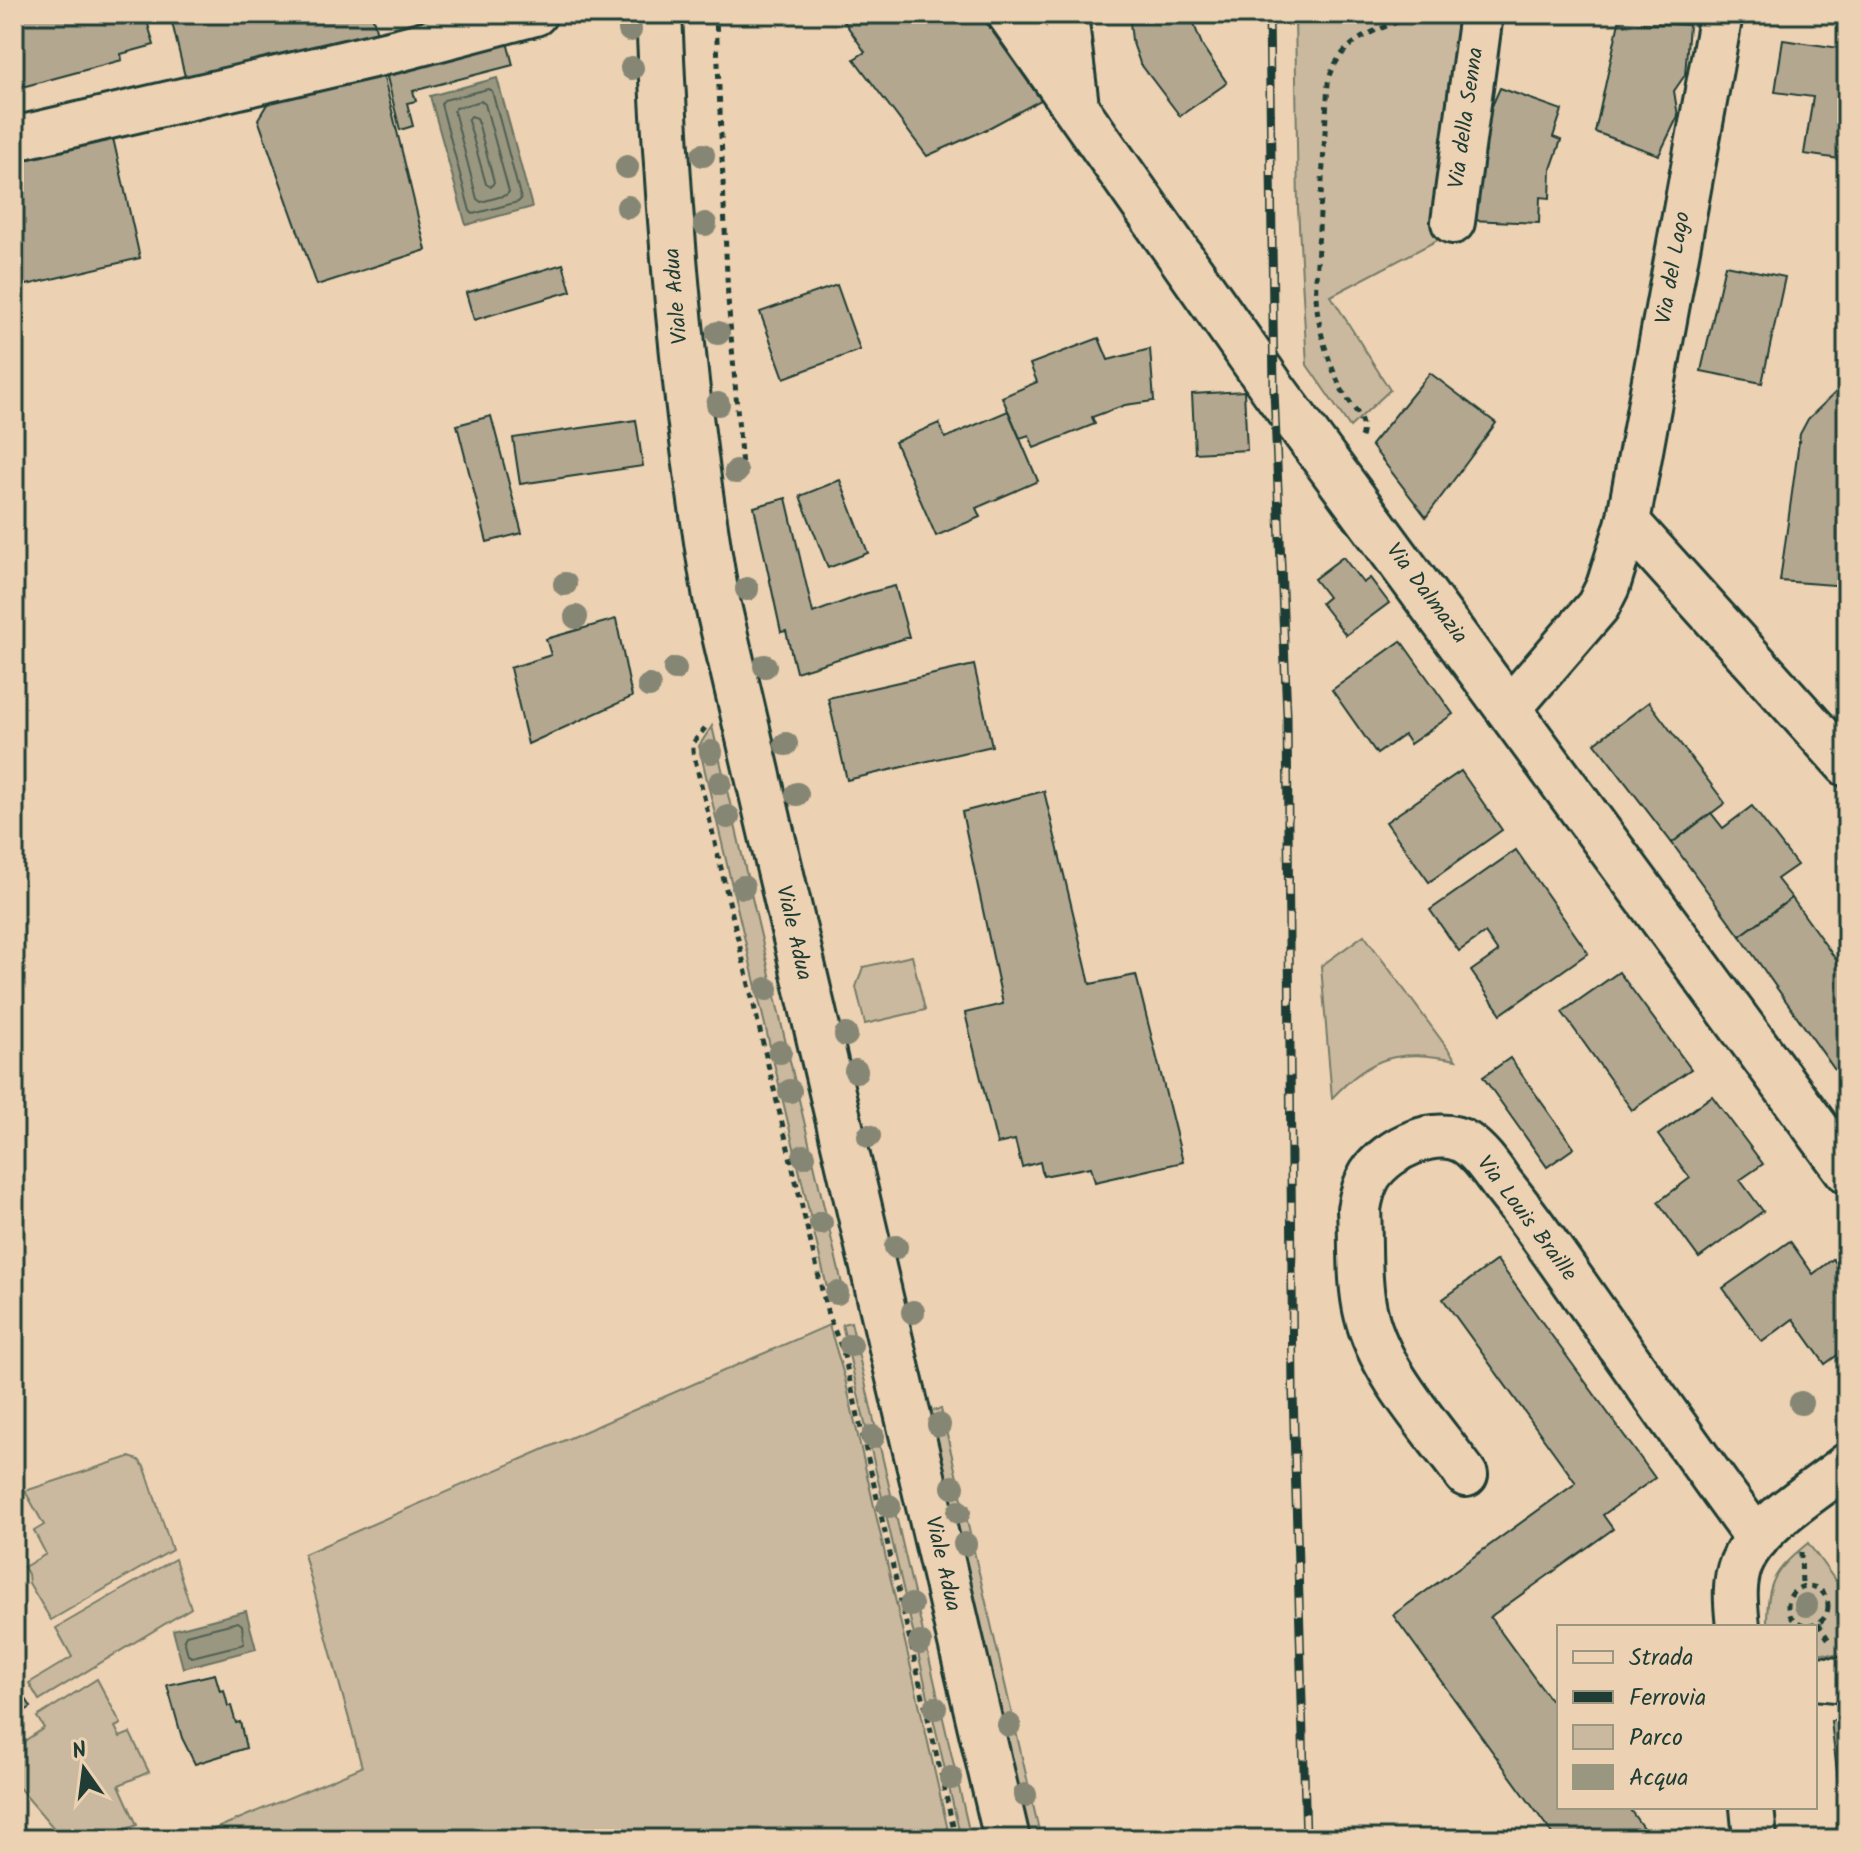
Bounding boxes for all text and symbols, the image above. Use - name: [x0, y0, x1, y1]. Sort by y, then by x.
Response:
- street label: Via della Senna: [1440, 45, 1494, 191]
- street label: Via del Lago: [1647, 209, 1701, 327]
- street label: Viale Adua: [655, 246, 699, 346]
- street label: Via Dalmazia: [1376, 536, 1476, 652]
- street label: Viale Adua: [765, 882, 821, 984]
- street label: Via Louis Braille: [1467, 1149, 1585, 1289]
- street label: Viale Adua: [914, 1513, 970, 1615]
- legend: [1557, 1625, 1817, 1809]
- text: Strada: [1629, 1639, 1693, 1678]
- text: Ferrovia: [1629, 1679, 1706, 1718]
- text: Parco: [1629, 1719, 1683, 1758]
- north arrow: [44, 1729, 124, 1809]
- text: N: [69, 1733, 91, 1771]
- text: Acqua: [1629, 1759, 1688, 1798]

